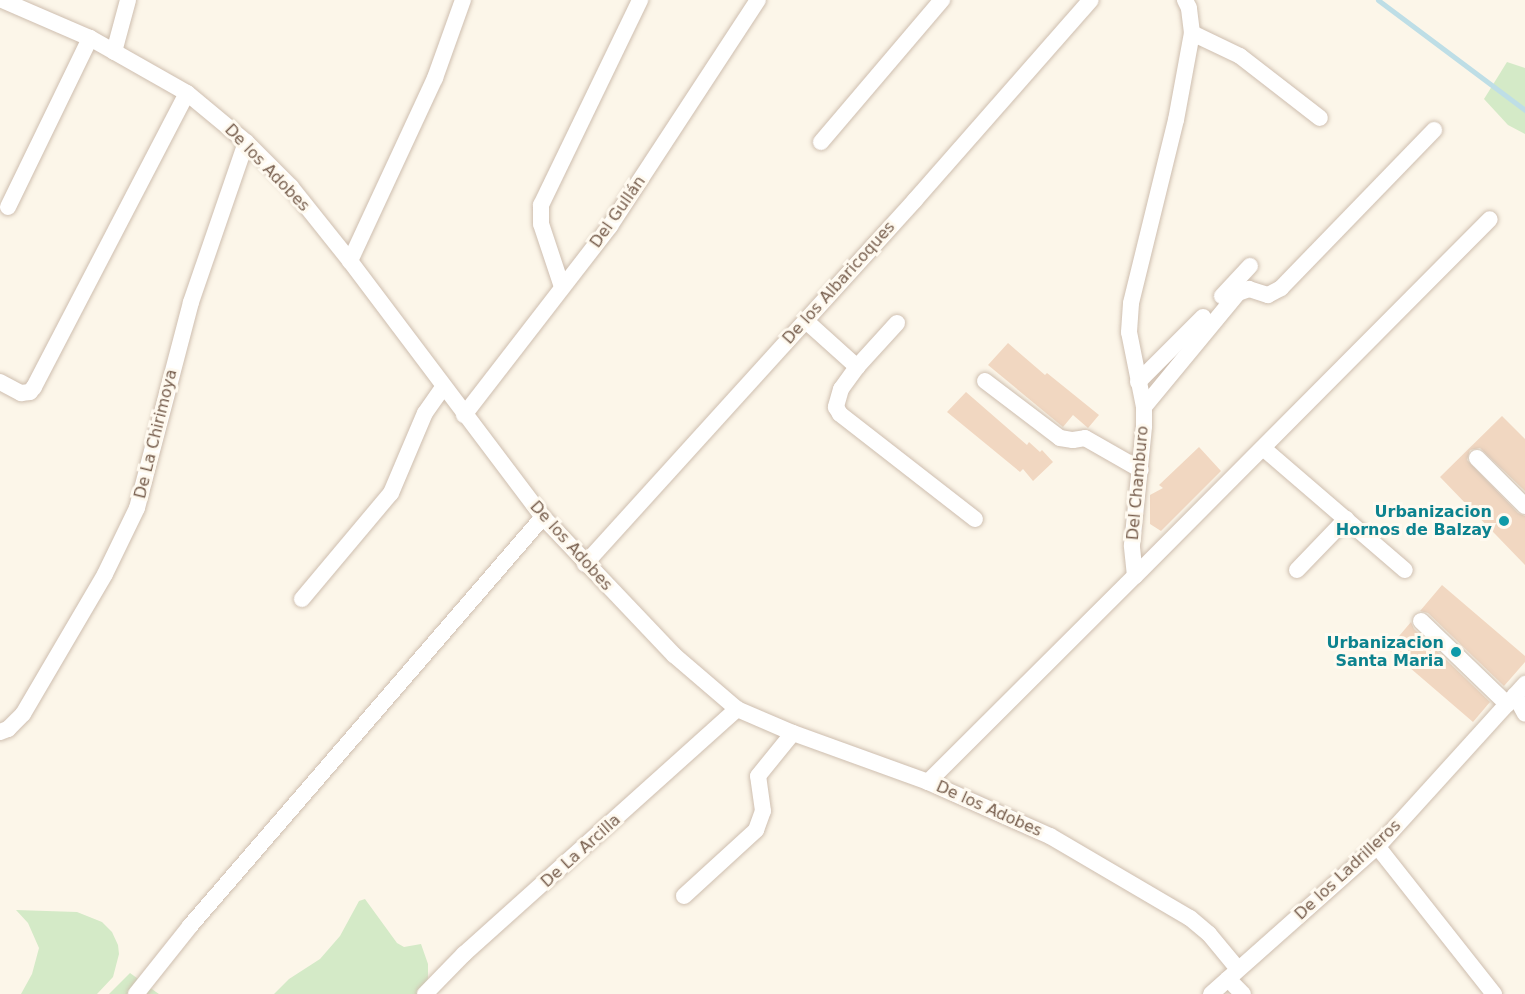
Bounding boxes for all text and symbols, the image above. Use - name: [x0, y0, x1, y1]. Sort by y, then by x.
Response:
- street label: De los Adobes: [221, 120, 313, 216]
- street label: Del Gullán: [586, 172, 650, 252]
- street label: De los Albaricoques: [779, 218, 899, 348]
- street label: De La Chirimoya: [131, 367, 181, 501]
- street label: Del Chamburo: [1123, 425, 1153, 541]
- street label: De los Adobes: [526, 497, 616, 595]
- place label: Urbanizacion Hornos de Balzay: [1336, 502, 1492, 540]
- marker: Urbanizacion Hornos de Balzay: [1497, 514, 1511, 528]
- place label: Urbanizacion Santa Maria: [1327, 633, 1444, 671]
- marker: Urbanizacion Santa Maria: [1449, 645, 1463, 659]
- street label: De los Adobes: [933, 777, 1045, 841]
- street label: De La Arcilla: [537, 810, 625, 892]
- street label: De los Ladrilleros: [1291, 816, 1405, 924]

